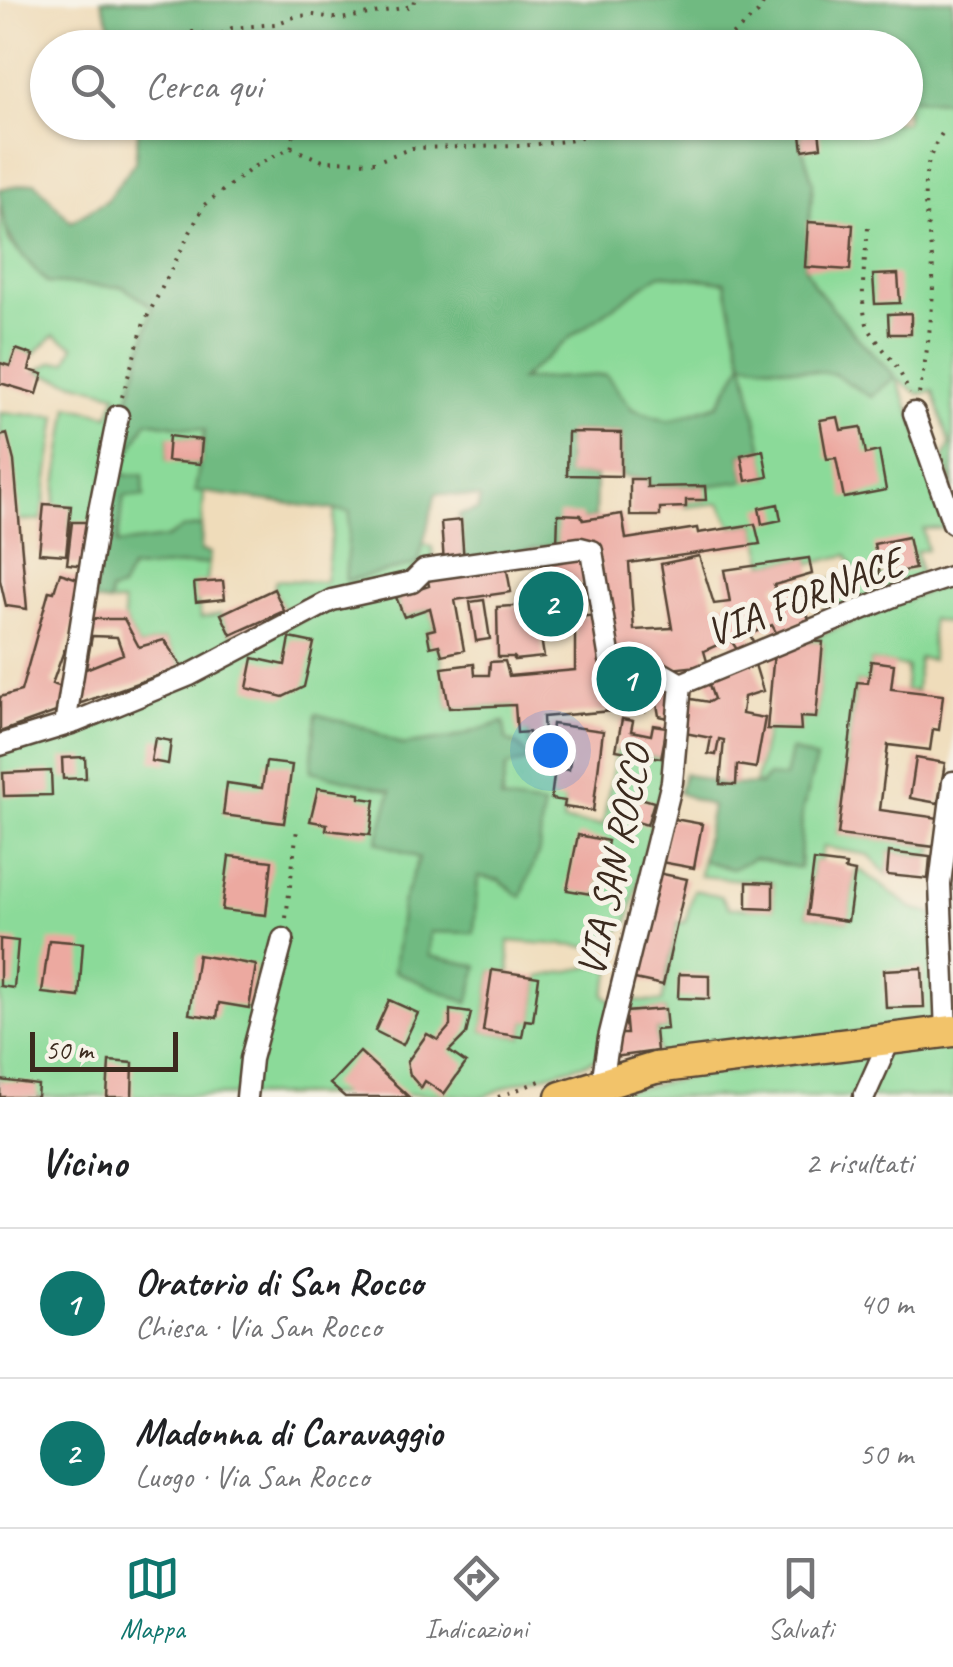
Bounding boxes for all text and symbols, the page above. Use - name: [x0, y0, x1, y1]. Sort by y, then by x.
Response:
- search box: [30, 30, 923, 140]
- icon: search: [65, 58, 120, 113]
- text: Cerca qui: [145, 62, 262, 109]
- street label: VIA FORNACE: [699, 535, 914, 657]
- pin: 2: [518, 566, 584, 642]
- pin: 1: [596, 642, 662, 716]
- your location: [525, 725, 576, 776]
- street label: VIA SAN ROCCO: [565, 738, 664, 981]
- scale bar: [30, 1027, 178, 1072]
- text: 50 m: [45, 1032, 93, 1067]
- text: Vicino: [40, 1136, 127, 1189]
- text: 2 risultati: [805, 1142, 913, 1183]
- text: Oratorio di San Rocco: [135, 1259, 423, 1306]
- text: 1: [65, 1283, 80, 1324]
- text: 40 m: [859, 1283, 913, 1324]
- text: Chiesa · Via San Rocco: [135, 1306, 381, 1347]
- text: Madonna di Caravaggio: [135, 1409, 442, 1456]
- text: 2: [65, 1433, 80, 1474]
- text: 50 m: [859, 1433, 913, 1474]
- text: Luogo · Via San Rocco: [135, 1456, 369, 1497]
- tab: Mappa: [120, 1551, 185, 1646]
- tab: Indicazioni: [425, 1551, 528, 1646]
- tab: Salvati: [768, 1551, 833, 1646]

